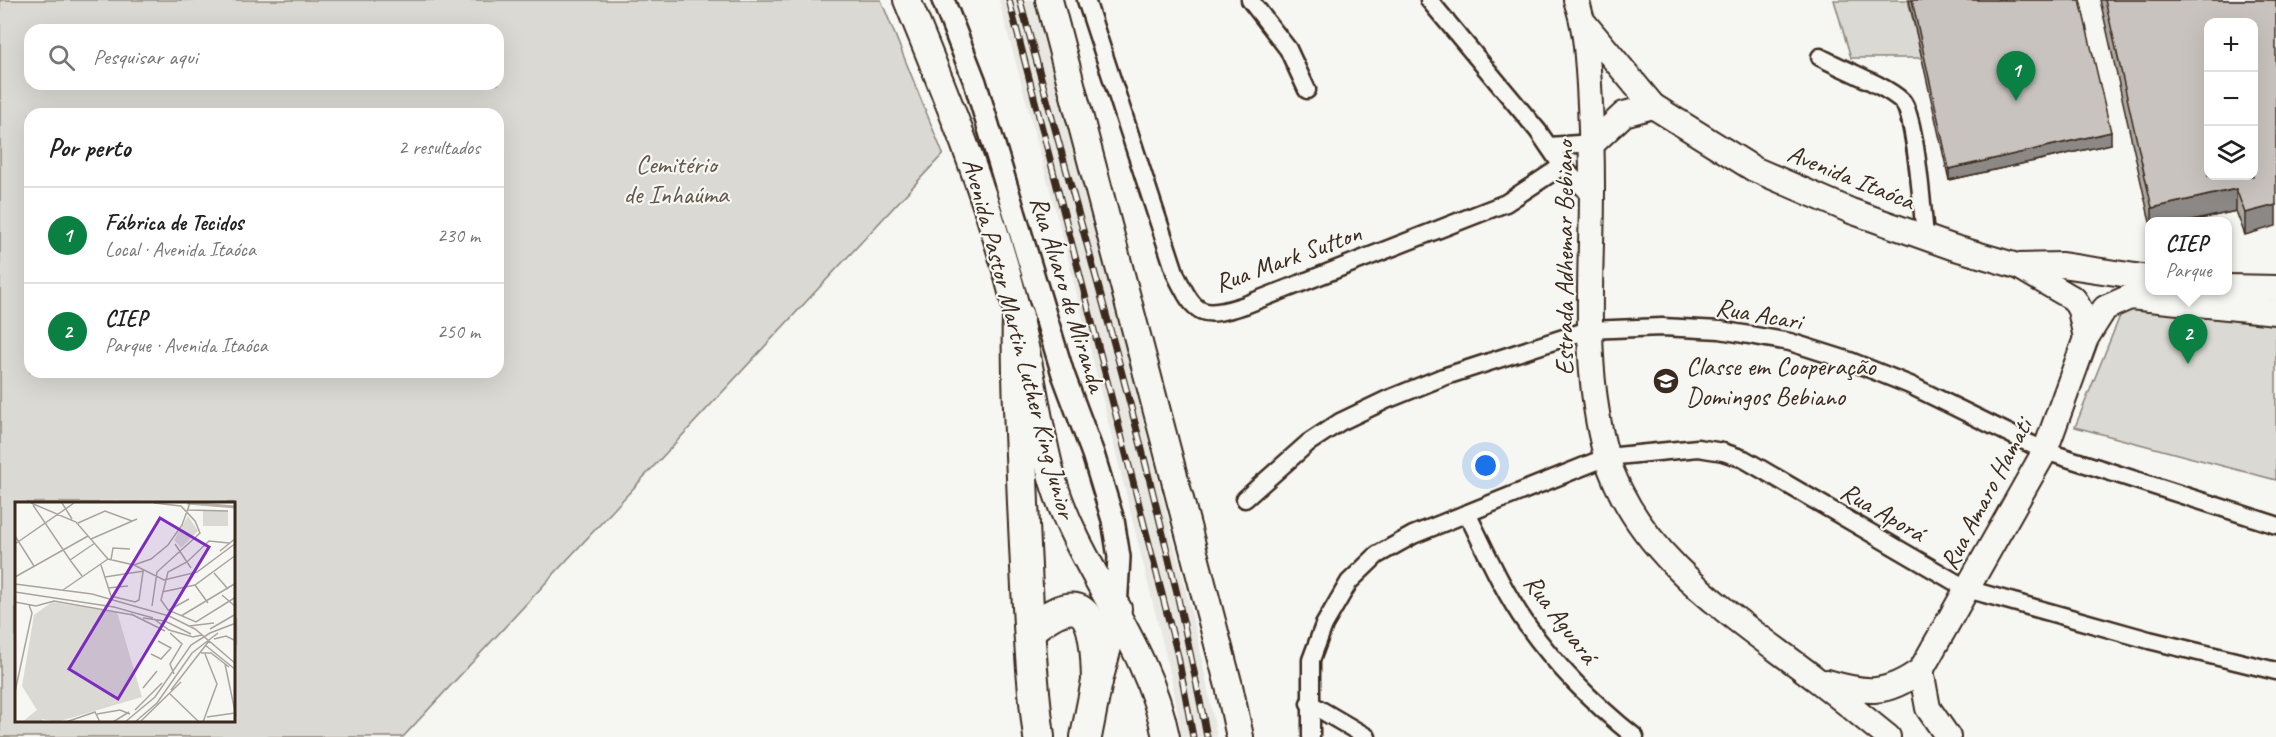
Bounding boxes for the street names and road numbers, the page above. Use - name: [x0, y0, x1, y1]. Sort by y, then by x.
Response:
- street label: Avenida Itaóca: [1783, 137, 1921, 218]
- street label: Estrada Adhemar Bebiano: [1548, 138, 1581, 375]
- street label: Avenida Pastor Martin Luther King Junior: [955, 154, 1084, 524]
- street label: Rua Álvaro de Miranda: [1023, 192, 1114, 398]
- street label: Rua Mark Sutton: [1210, 216, 1366, 300]
- street label: Rua Acari: [1713, 290, 1808, 338]
- street label: Rua Amaro Hamati: [1932, 410, 2041, 575]
- street label: Rua Aporá: [1835, 475, 1933, 551]
- street label: Rua Aguará: [1517, 568, 1607, 672]

